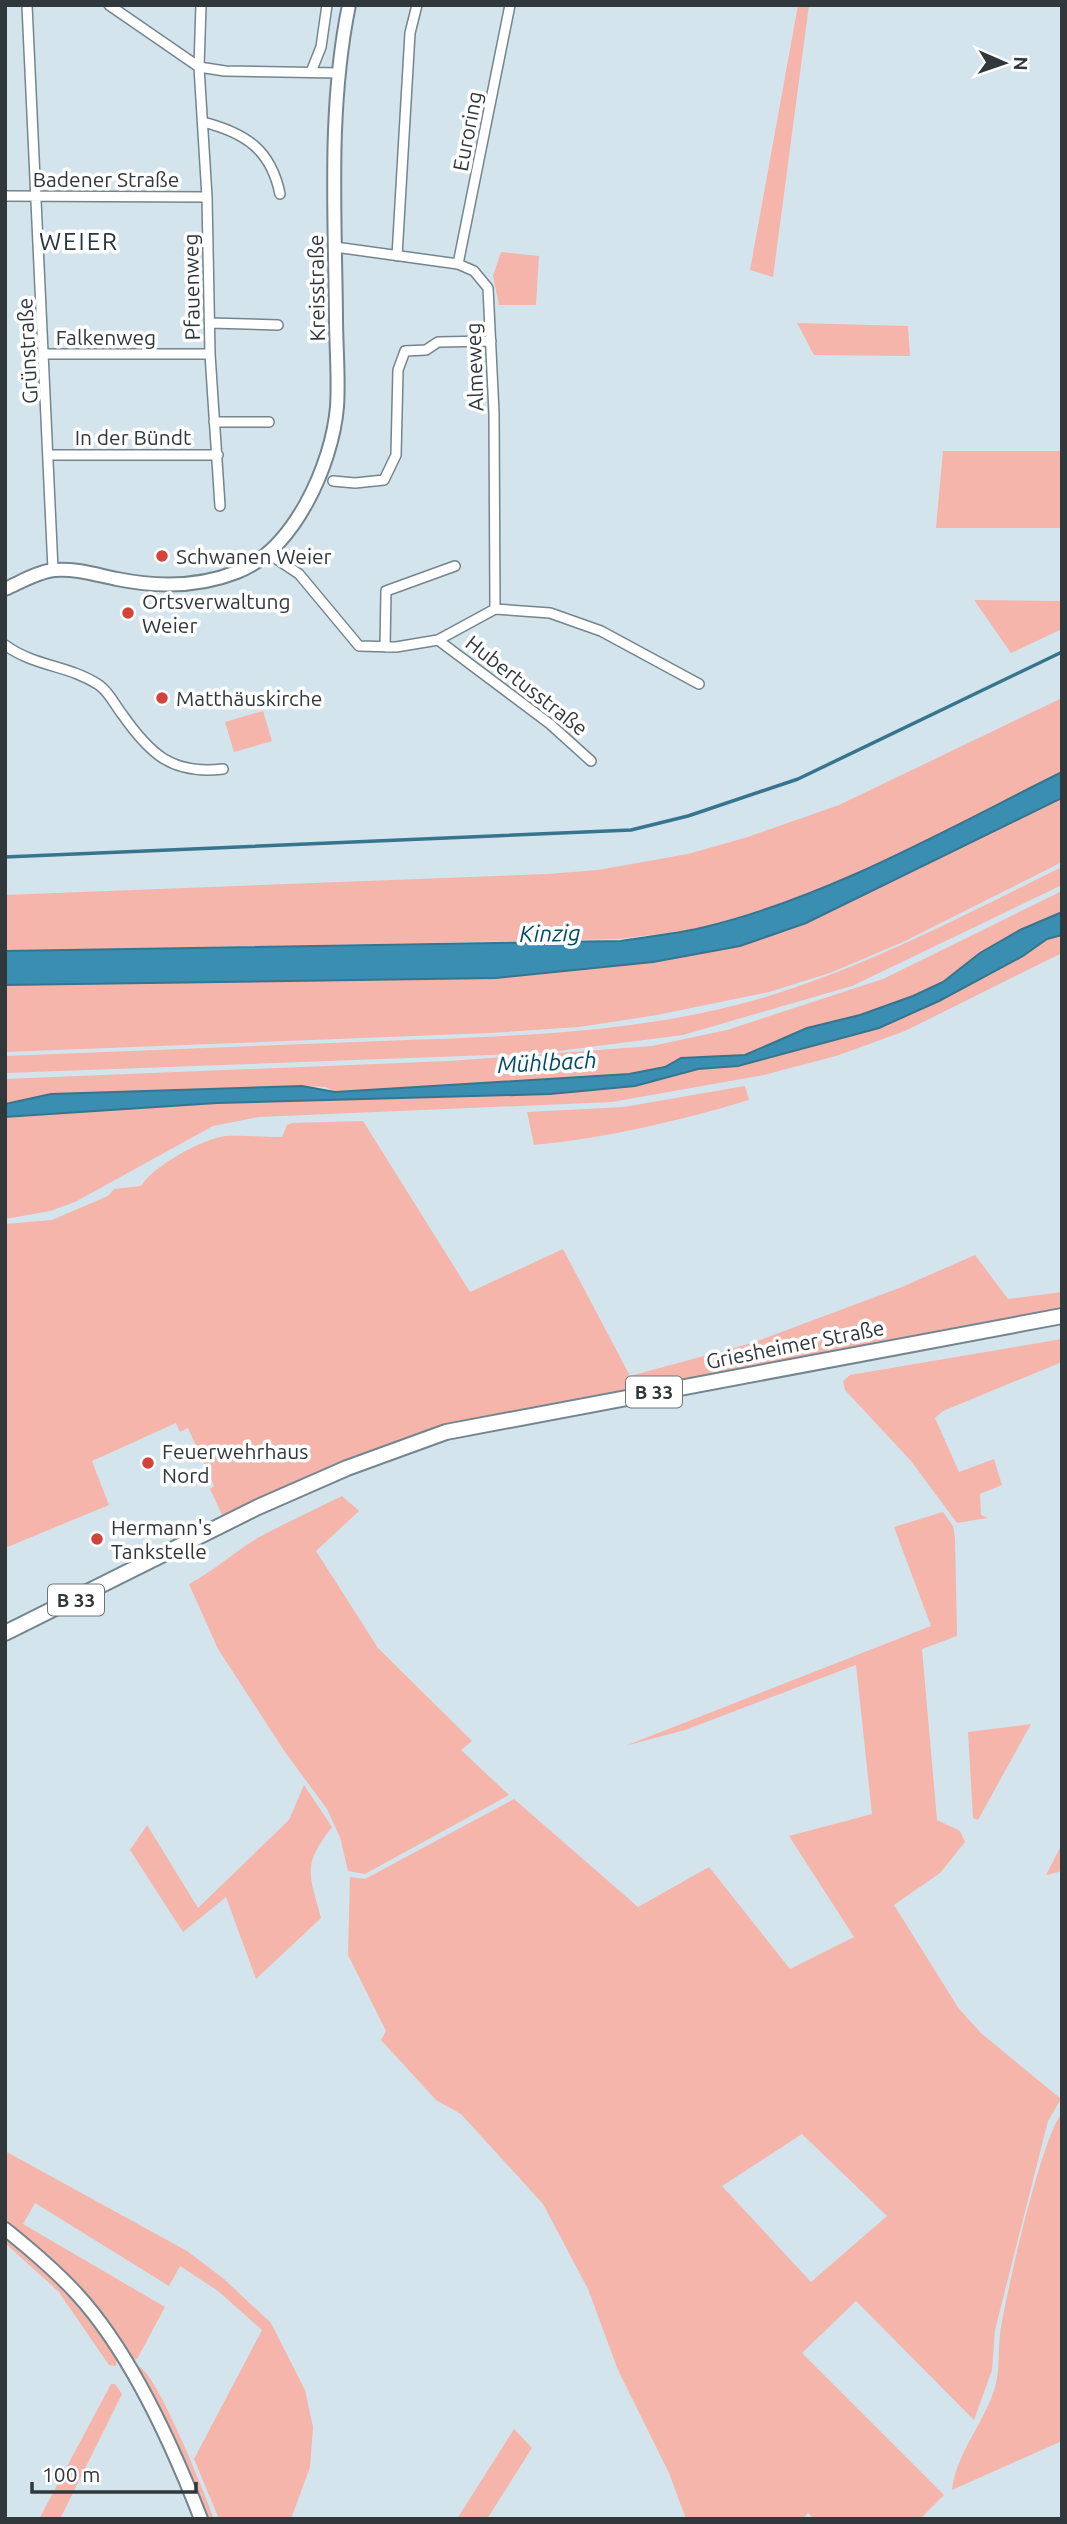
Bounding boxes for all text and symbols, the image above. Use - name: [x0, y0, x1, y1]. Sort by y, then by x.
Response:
- north arrow: [969, 28, 1039, 98]
- text: N: [1010, 56, 1032, 71]
- street label: Euroring: [447, 89, 487, 173]
- street label: Badener Straße: [33, 167, 179, 191]
- district label: WEIER: [39, 228, 119, 255]
- street label: Pfauenweg: [178, 233, 204, 341]
- street label: Kreisstraße: [303, 234, 329, 342]
- street label: Grünstraße: [12, 297, 42, 405]
- street label: Almeweg: [460, 322, 488, 412]
- street label: Falkenweg: [56, 325, 156, 349]
- street label: In der Bündt: [75, 425, 191, 449]
- place label: Schwanen Weier: [176, 544, 332, 568]
- marker: Schwanen Weier: [154, 548, 170, 564]
- place label: Ortsverwaltung Weier: [142, 589, 291, 637]
- marker: Ortsverwaltung Weier: [120, 605, 136, 621]
- street label: Hubertusstraße: [461, 630, 593, 740]
- place label: Matthäuskirche: [176, 686, 322, 710]
- marker: Matthäuskirche: [154, 690, 170, 706]
- water label: Kinzig: [519, 920, 581, 946]
- water label: Mühlbach: [497, 1047, 597, 1077]
- street label: Griesheimer Straße: [704, 1315, 886, 1373]
- road number: B 33: [626, 1376, 682, 1408]
- place label: Feuerwehrhaus Nord: [162, 1439, 308, 1487]
- marker: Feuerwehrhaus Nord: [140, 1455, 156, 1471]
- place label: Hermann's Tankstelle: [111, 1515, 212, 1563]
- marker: Hermann's Tankstelle: [89, 1531, 105, 1547]
- road number: B 33: [48, 1584, 104, 1616]
- scale bar: [32, 2450, 196, 2494]
- text: 100 m: [42, 2462, 100, 2486]

